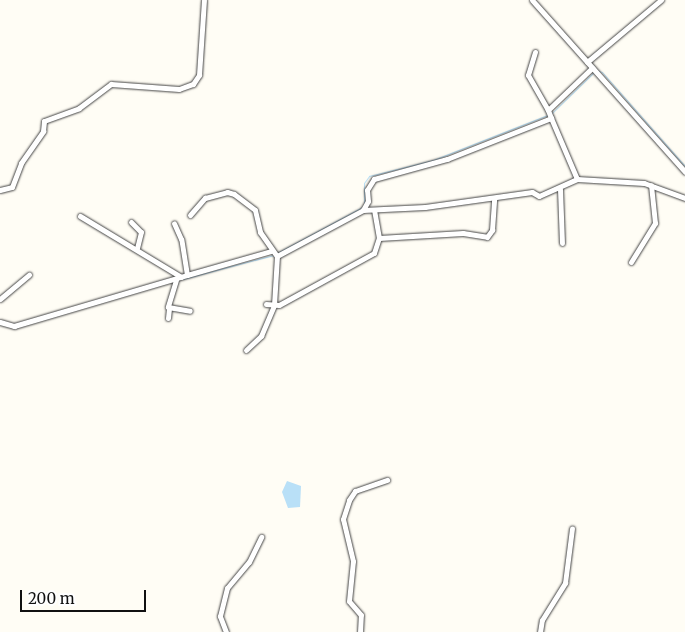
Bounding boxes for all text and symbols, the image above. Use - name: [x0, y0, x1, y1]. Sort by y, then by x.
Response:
- scale bar: [22, 580, 149, 612]
- text: 200 m: [28, 589, 75, 608]

